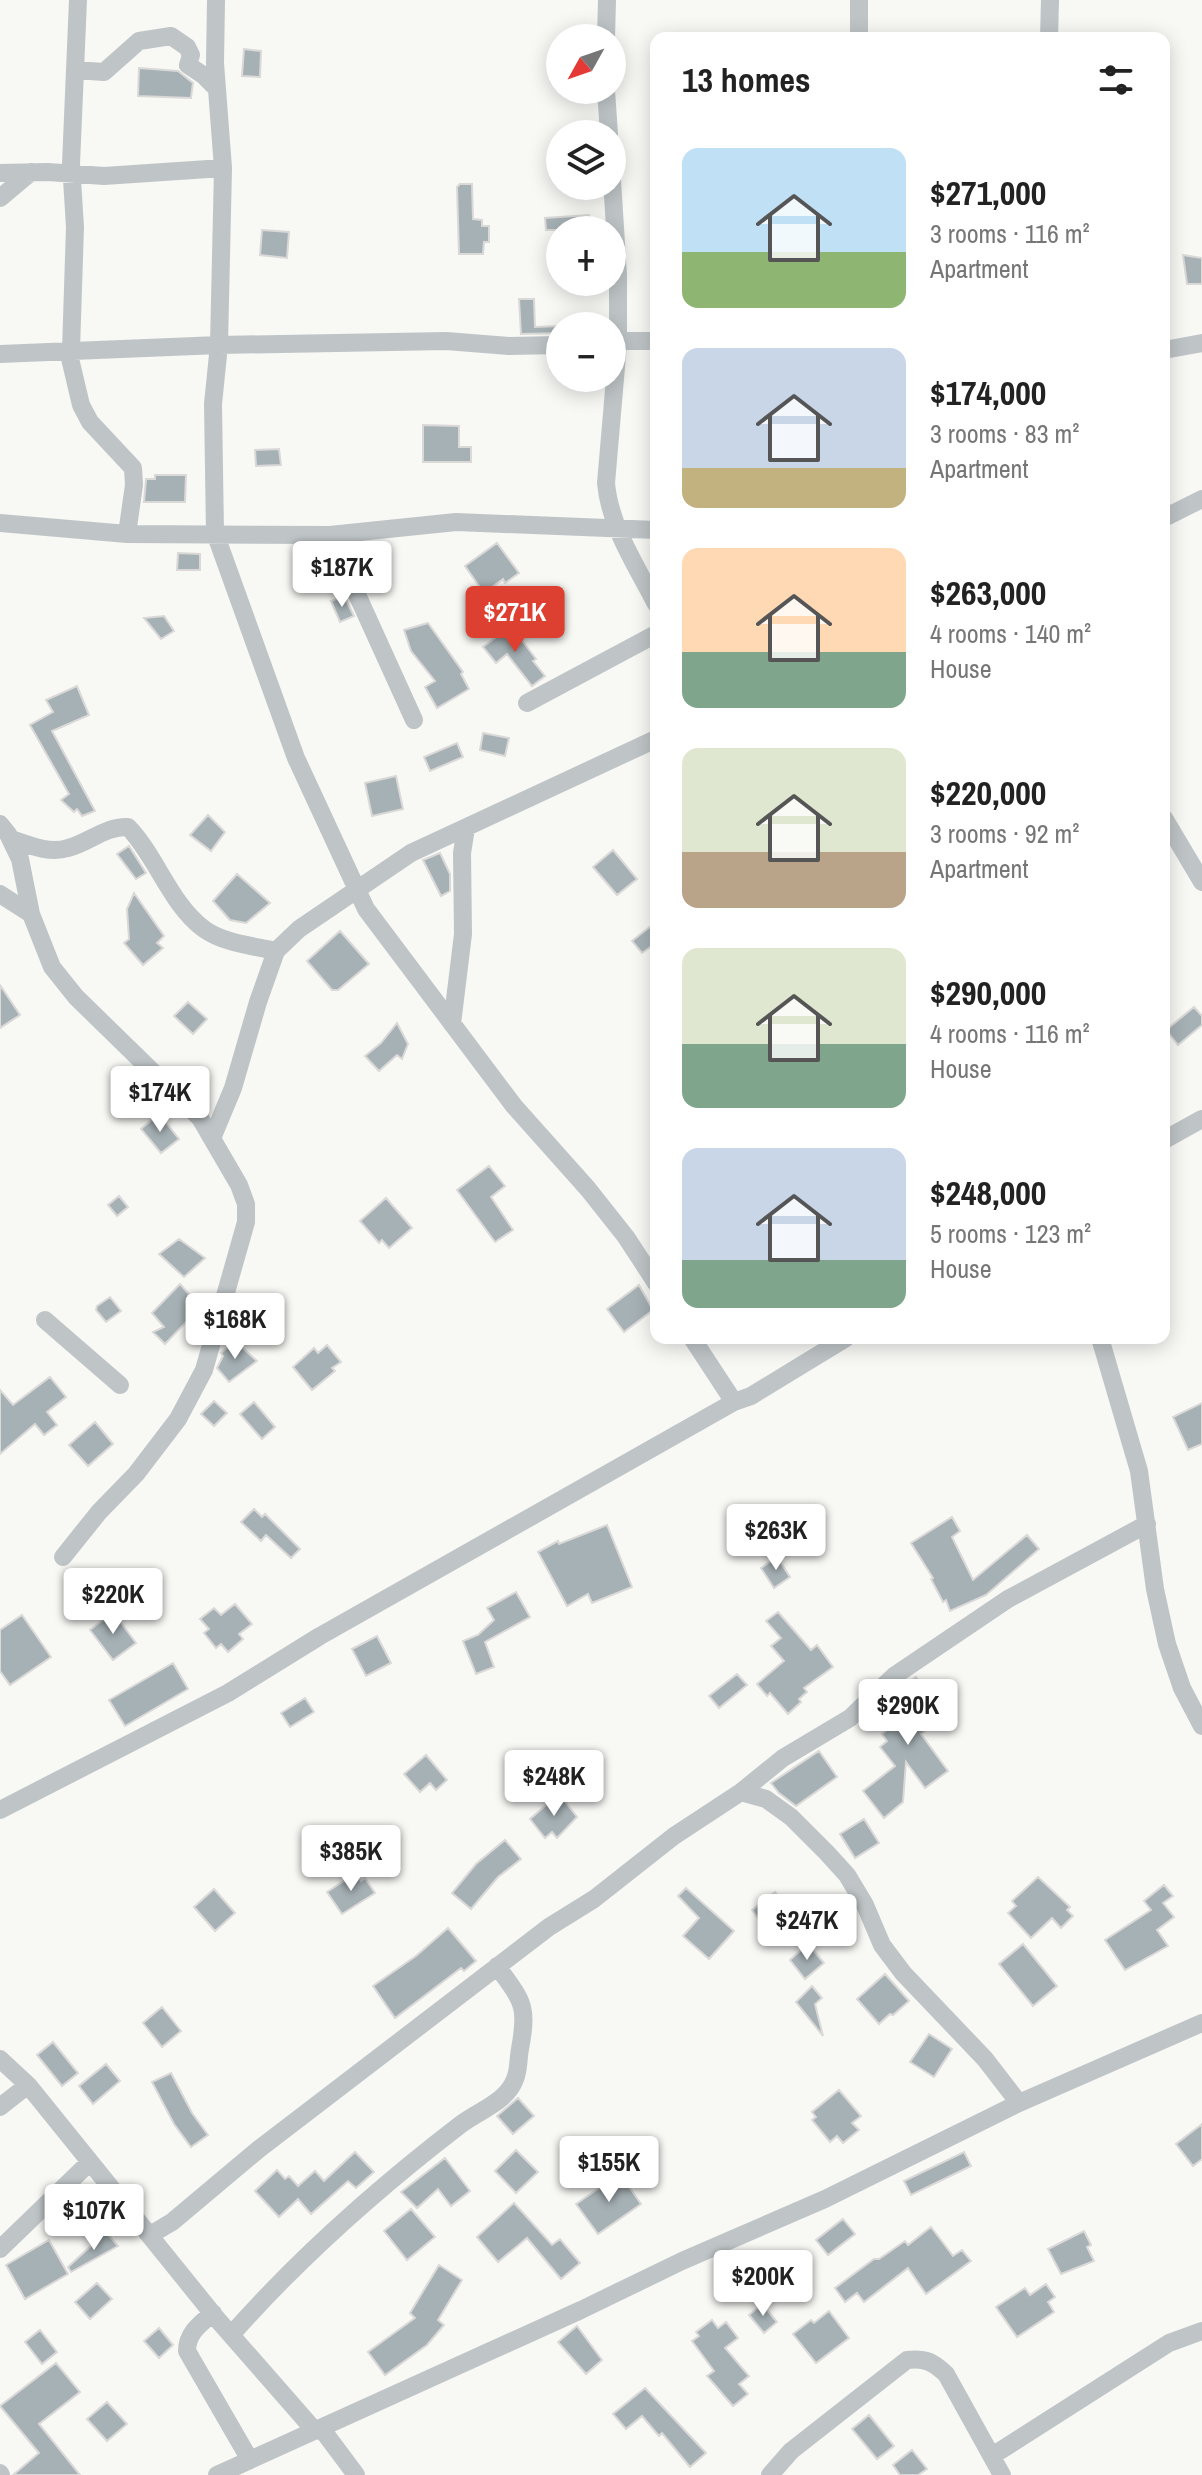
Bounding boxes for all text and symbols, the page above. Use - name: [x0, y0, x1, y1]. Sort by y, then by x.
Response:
- north arrow: [546, 24, 626, 104]
- map controls: [546, 24, 626, 392]
- text: 13 homes: [682, 57, 811, 103]
- icon: filters: [1094, 58, 1138, 102]
- button: layers: [546, 120, 626, 200]
- text: $271,000: [930, 170, 1046, 216]
- icon: home: [746, 180, 842, 276]
- button: +: [546, 216, 626, 296]
- text: 3 rooms · 116 m²: [930, 216, 1090, 251]
- text: Apartment: [930, 251, 1028, 286]
- button: −: [546, 312, 626, 392]
- text: $174,000: [930, 370, 1046, 416]
- icon: home: [746, 380, 842, 476]
- text: 3 rooms · 83 m²: [930, 416, 1079, 451]
- text: Apartment: [930, 451, 1028, 486]
- pin: $187K: [286, 541, 398, 609]
- text: $187K: [311, 549, 373, 584]
- text: $263,000: [930, 570, 1046, 616]
- icon: home: [746, 580, 842, 676]
- pin: $271K: [459, 586, 571, 654]
- text: $271K: [484, 594, 546, 629]
- text: 4 rooms · 140 m²: [930, 616, 1091, 651]
- text: House: [930, 651, 992, 686]
- text: $220,000: [930, 770, 1046, 816]
- icon: home: [746, 780, 842, 876]
- text: 3 rooms · 92 m²: [930, 816, 1079, 851]
- text: Apartment: [930, 851, 1028, 886]
- text: $290,000: [930, 970, 1046, 1016]
- icon: home: [746, 980, 842, 1076]
- text: 4 rooms · 116 m²: [930, 1016, 1090, 1051]
- text: House: [930, 1051, 992, 1086]
- pin: $174K: [104, 1066, 216, 1134]
- text: $174K: [129, 1074, 191, 1109]
- text: $248,000: [930, 1170, 1046, 1216]
- icon: home: [746, 1180, 842, 1276]
- text: 5 rooms · 123 m²: [930, 1216, 1091, 1251]
- text: House: [930, 1251, 992, 1286]
- pin: $168K: [179, 1293, 291, 1361]
- text: $168K: [204, 1301, 266, 1336]
- pin: $263K: [720, 1504, 832, 1572]
- text: $263K: [745, 1512, 807, 1547]
- pin: $220K: [57, 1568, 169, 1636]
- text: $220K: [82, 1576, 144, 1611]
- pin: $290K: [852, 1679, 964, 1747]
- text: $290K: [877, 1687, 939, 1722]
- pin: $248K: [498, 1750, 610, 1818]
- text: $248K: [523, 1758, 585, 1793]
- pin: $385K: [295, 1825, 407, 1893]
- text: $385K: [320, 1833, 382, 1868]
- pin: $247K: [751, 1894, 863, 1962]
- text: $247K: [776, 1902, 838, 1937]
- pin: $155K: [553, 2136, 665, 2204]
- text: $155K: [578, 2144, 640, 2179]
- pin: $107K: [38, 2184, 150, 2252]
- text: $107K: [63, 2192, 125, 2227]
- pin: $200K: [707, 2250, 819, 2318]
- text: $200K: [732, 2258, 794, 2293]

